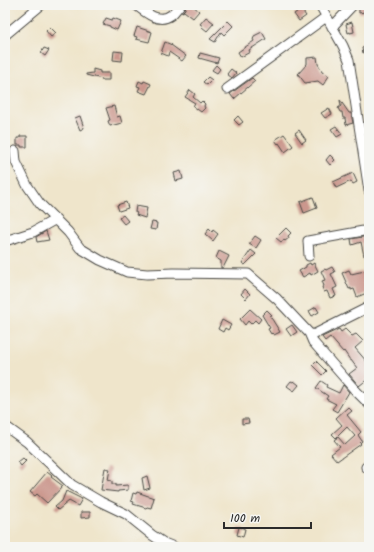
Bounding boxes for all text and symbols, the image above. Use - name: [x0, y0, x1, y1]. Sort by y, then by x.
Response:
- scale bar: [224, 504, 311, 530]
- text: 100 m: [230, 509, 261, 528]

